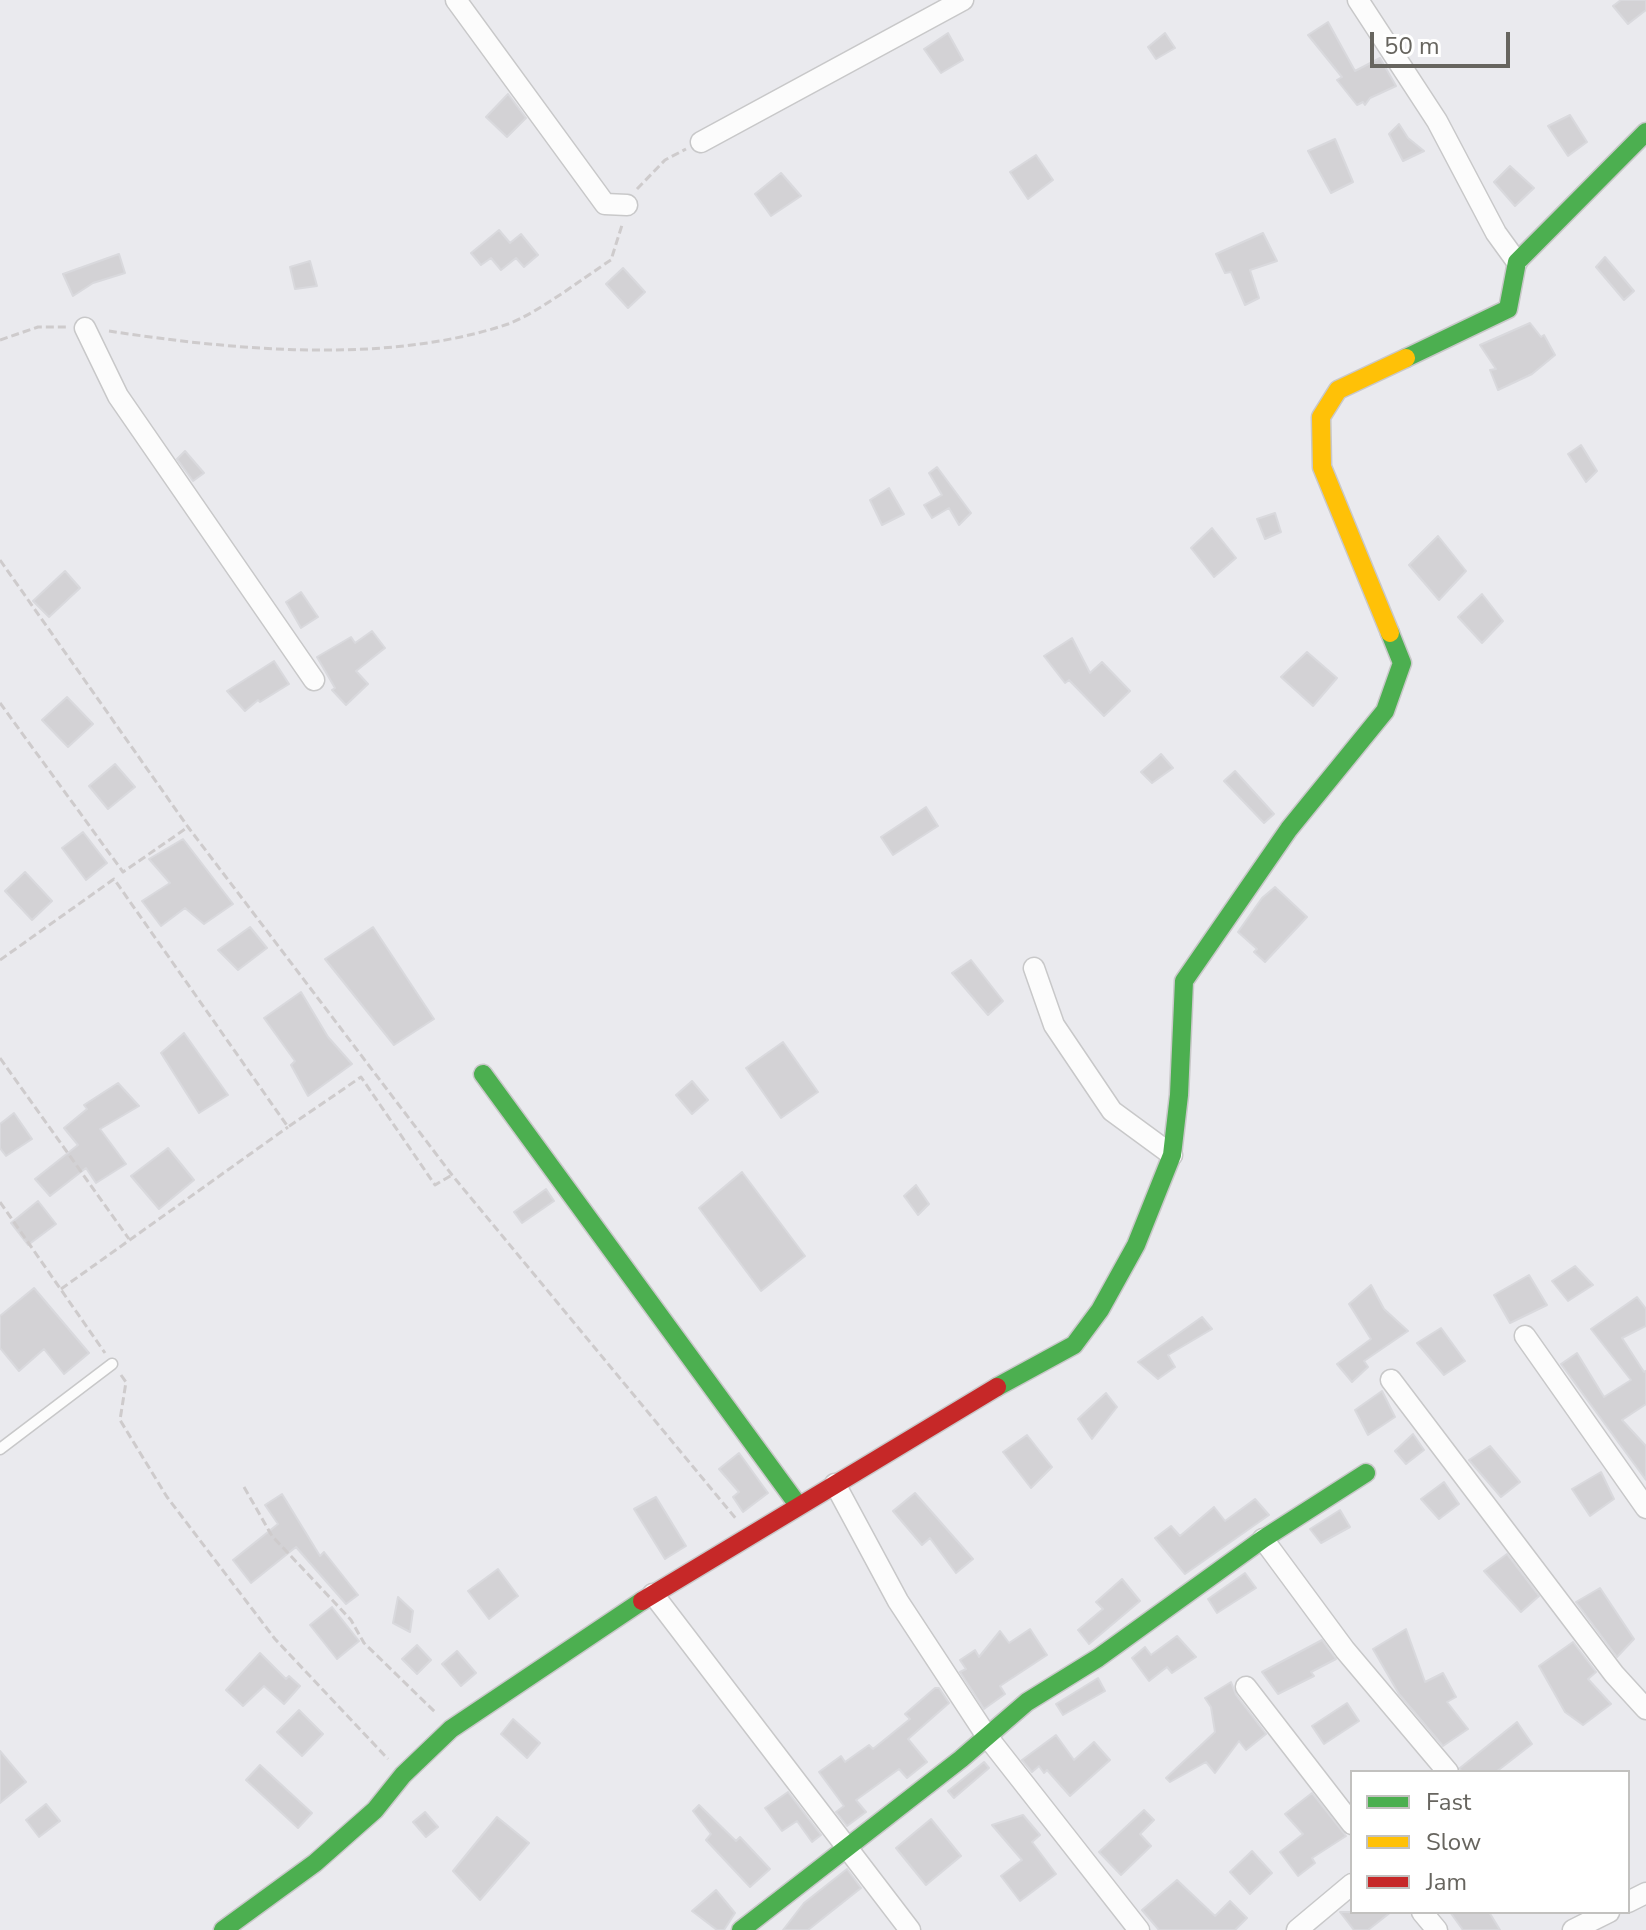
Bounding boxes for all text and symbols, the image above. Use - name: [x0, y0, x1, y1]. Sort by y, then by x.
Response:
- scale bar: [1374, 16, 1514, 66]
- text: 50 m: [1384, 30, 1440, 62]
- legend: [1350, 1770, 1630, 1914]
- text: Fast: [1426, 1786, 1471, 1818]
- text: Slow: [1426, 1826, 1481, 1858]
- text: Jam: [1426, 1866, 1467, 1898]

